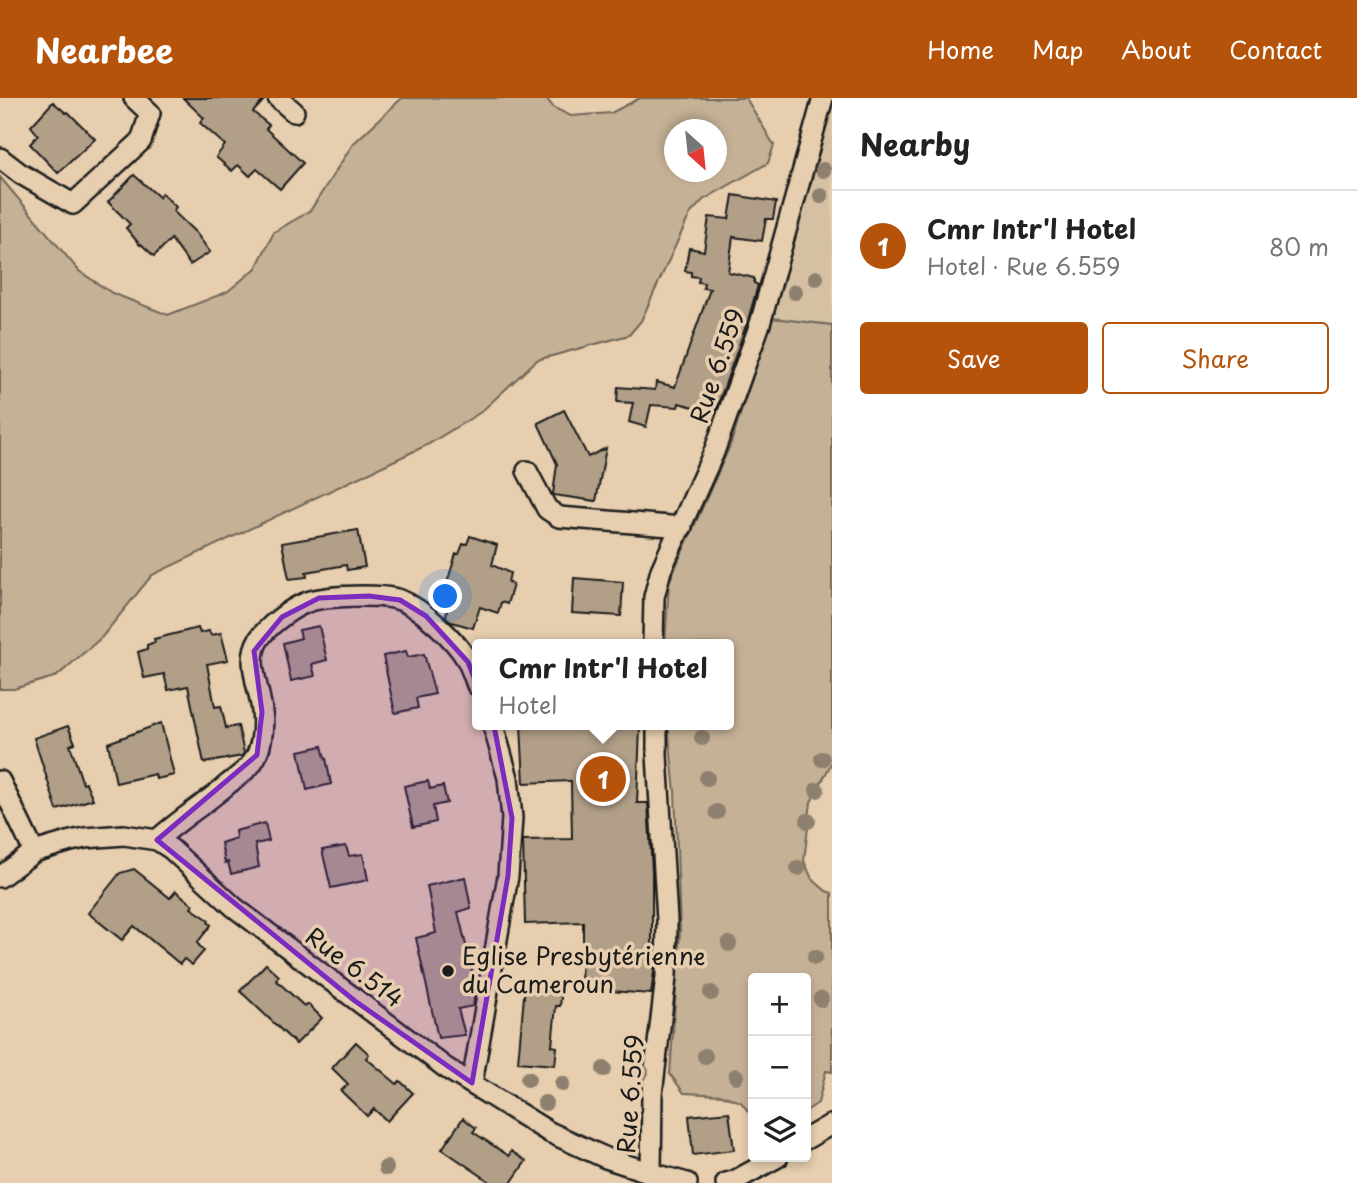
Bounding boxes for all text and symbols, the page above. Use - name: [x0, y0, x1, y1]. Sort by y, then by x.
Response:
- text: Nearbee: [35, 24, 173, 74]
- text: Home: [927, 31, 994, 67]
- text: Map: [1032, 31, 1083, 67]
- text: About: [1121, 31, 1191, 67]
- text: Contact: [1229, 31, 1322, 67]
- north arrow: [664, 119, 727, 182]
- text: Nearby: [860, 121, 970, 166]
- text: Cmr Intr'l Hotel: [927, 209, 1136, 248]
- text: 1: [878, 229, 889, 264]
- text: 80 m: [1269, 229, 1329, 264]
- text: Hotel · Rue 6.559: [927, 248, 1120, 283]
- street label: Rue 6.559: [680, 303, 753, 427]
- button: Save: [860, 322, 1088, 394]
- button: Share: [1102, 322, 1329, 394]
- your location: [428, 579, 462, 613]
- popup: [472, 639, 734, 730]
- text: Cmr Intr'l Hotel: [499, 648, 707, 687]
- text: Hotel: [499, 687, 557, 722]
- pin: 1: [580, 753, 626, 805]
- street label: Rue 6.514: [299, 918, 412, 1015]
- place label: Eglise Presbytérienne du Cameroun: [462, 937, 706, 1001]
- marker: Eglise Presbytérienne du Cameroun: [440, 963, 456, 979]
- map controls: [748, 973, 811, 1162]
- button: +: [748, 973, 811, 1036]
- street label: Rue 6.559: [607, 1033, 651, 1154]
- button: −: [748, 1036, 811, 1099]
- button: layers: [748, 1099, 811, 1162]

